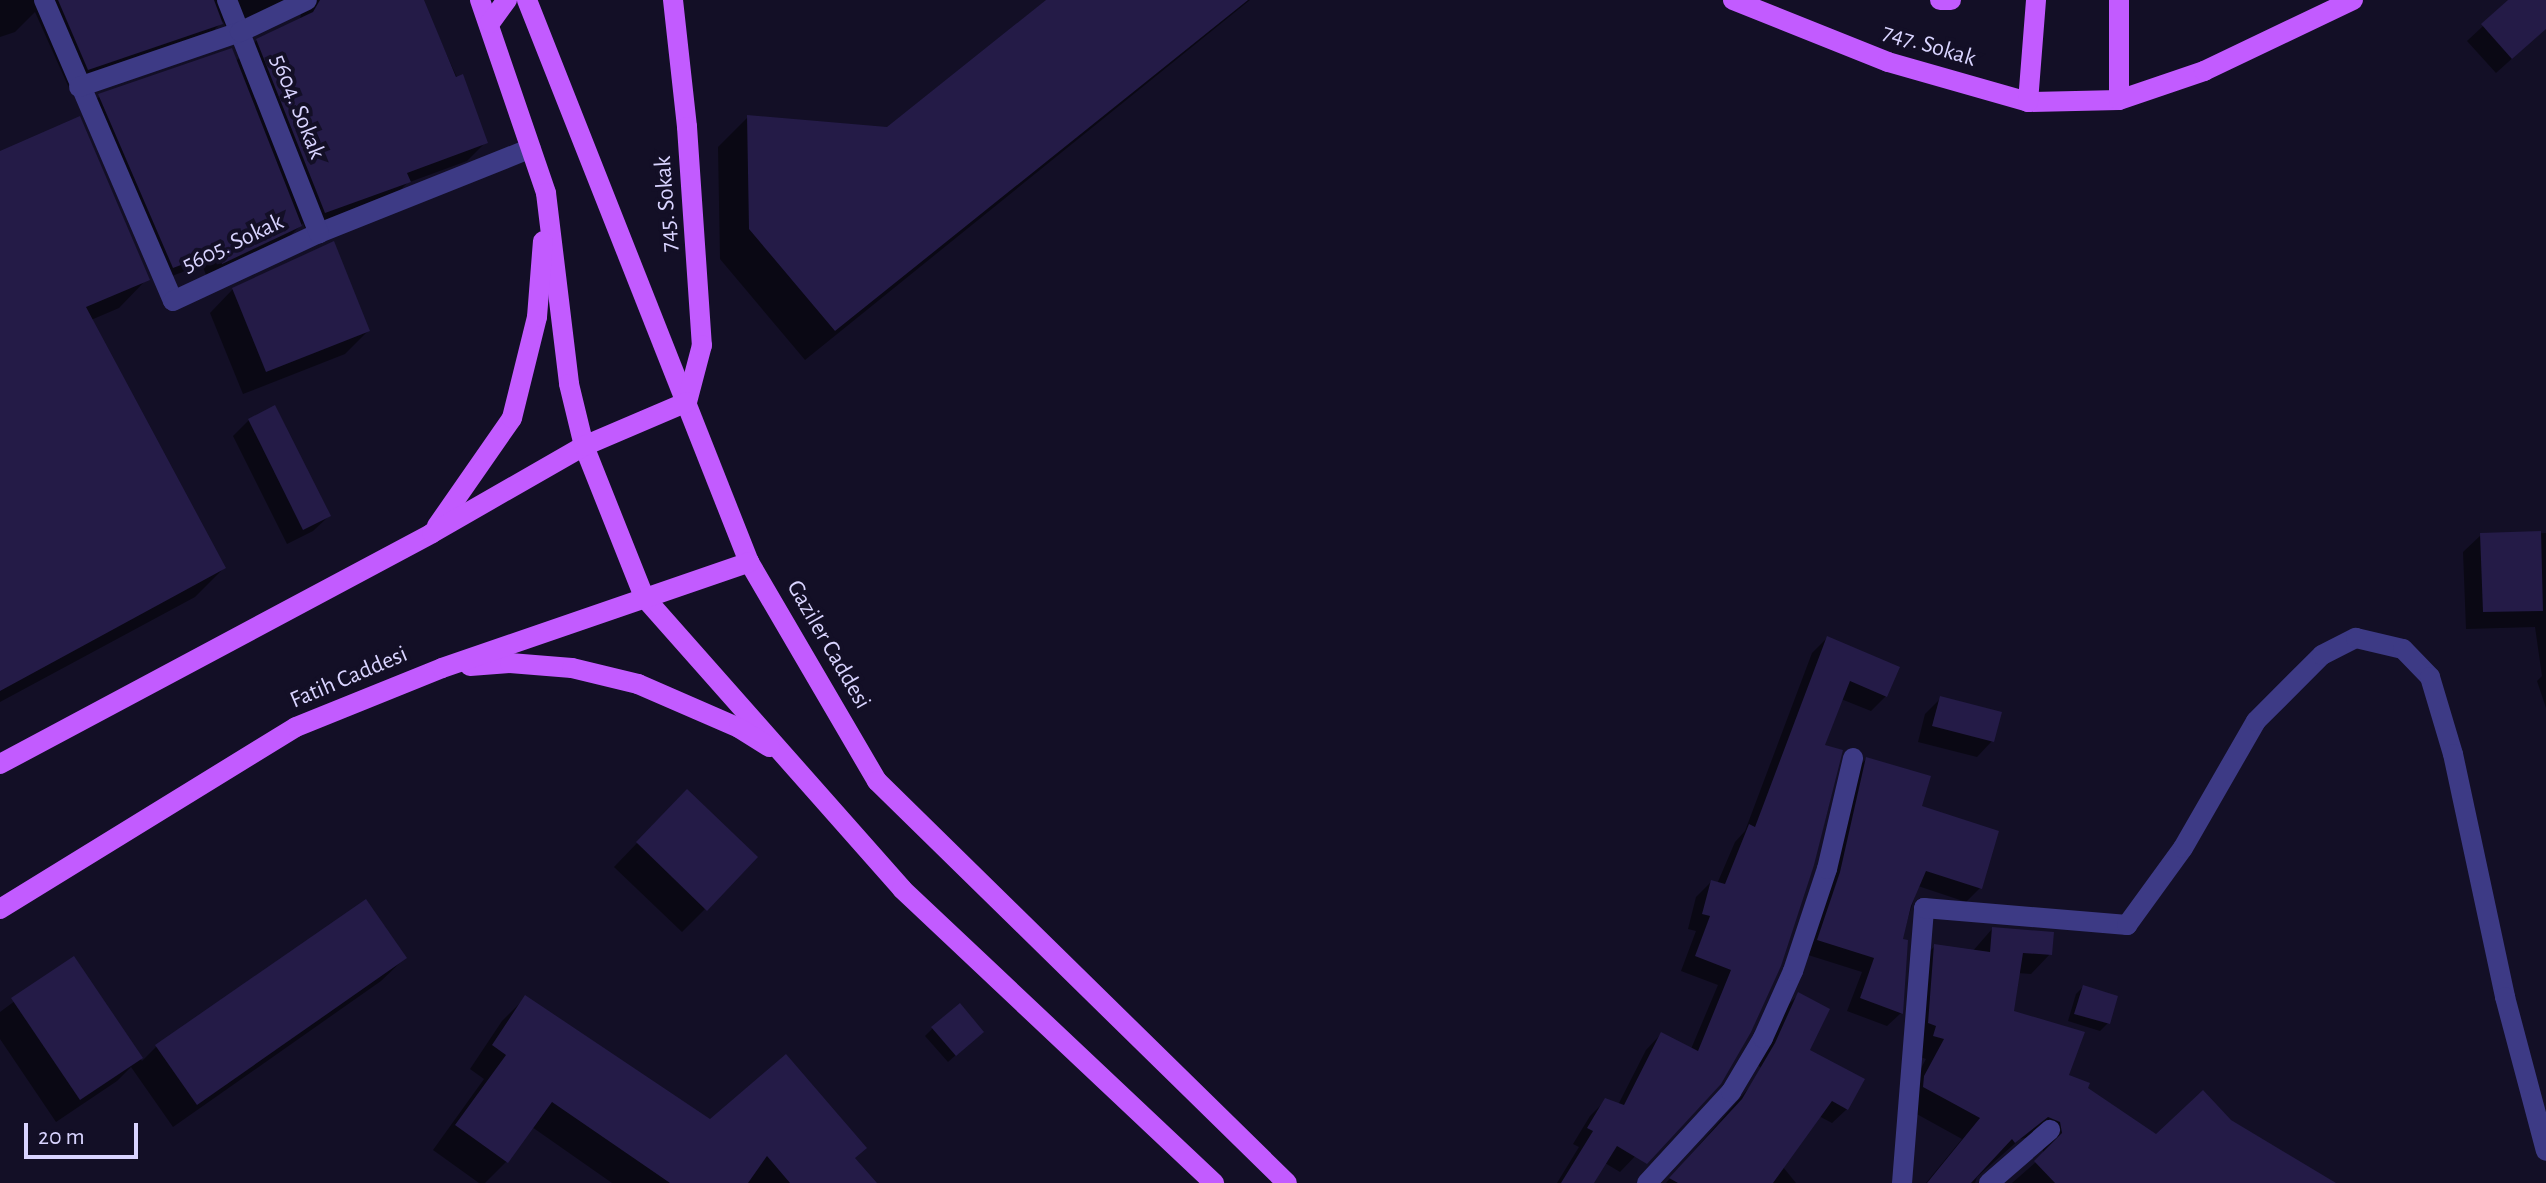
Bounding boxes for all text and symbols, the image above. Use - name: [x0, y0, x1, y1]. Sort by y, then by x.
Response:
- street label: 747. Sokak: [1879, 18, 1979, 74]
- street label: 5604. Sokak: [263, 51, 331, 163]
- street label: 745. Sokak: [649, 155, 685, 253]
- street label: 5605. Sokak: [178, 208, 288, 280]
- street label: Gaziler Caddesi: [780, 576, 876, 714]
- street label: Fatih Caddesi: [286, 640, 412, 716]
- scale bar: [28, 1107, 142, 1157]
- text: 20 m: [38, 1125, 85, 1149]

